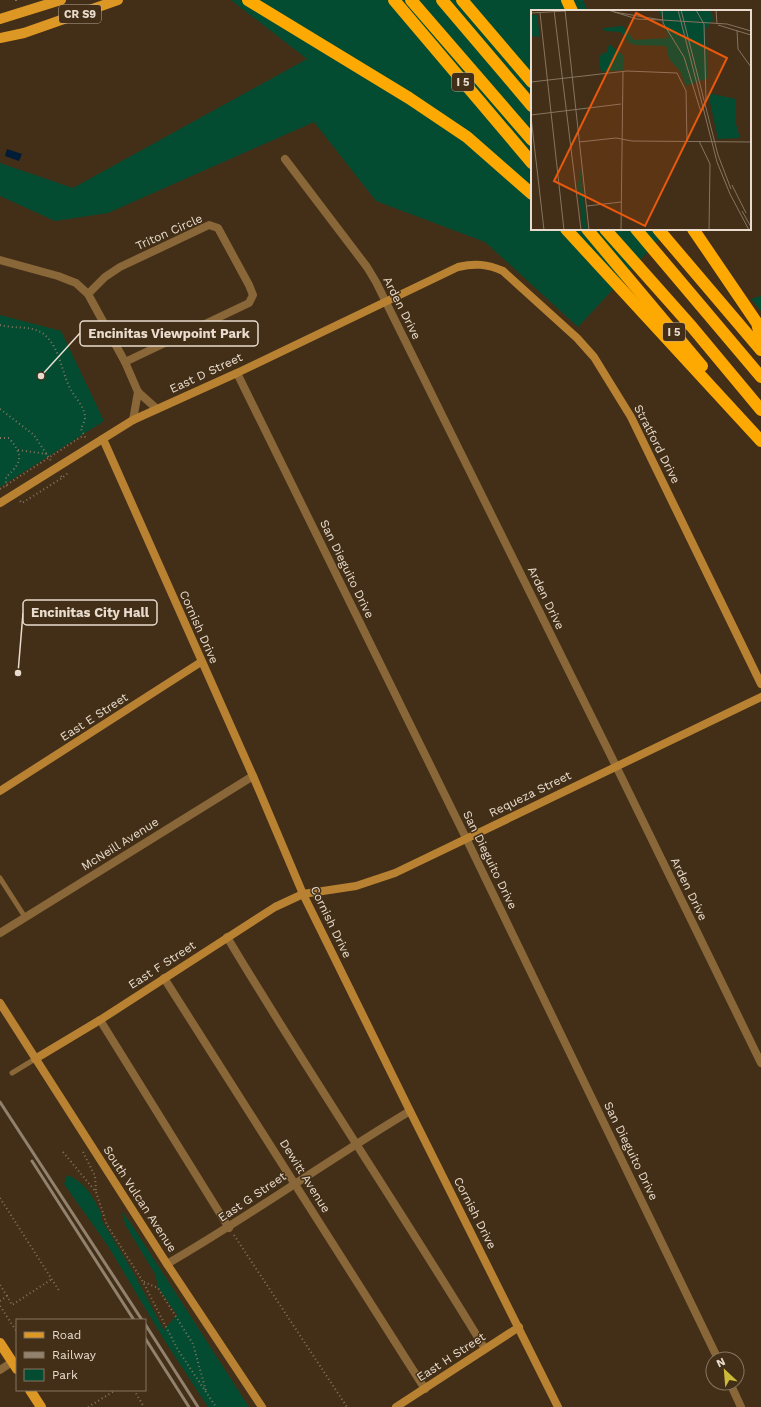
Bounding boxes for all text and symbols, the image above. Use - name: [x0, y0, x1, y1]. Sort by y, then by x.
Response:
- road number: CR S9: [59, 5, 101, 23]
- inset map: [531, 10, 751, 230]
- road number: I 5: [452, 73, 474, 91]
- street label: Triton Circle: [133, 211, 205, 253]
- street label: Arden Drive: [380, 274, 424, 342]
- callout: Encinitas Viewpoint Park: [80, 321, 258, 346]
- road number: I 5: [663, 323, 685, 341]
- text: Encinitas Viewpoint Park: [88, 326, 251, 341]
- street label: East D Street: [167, 350, 245, 396]
- street label: Stratford Drive: [631, 402, 683, 486]
- street label: San Dieguito Drive: [317, 518, 377, 621]
- street label: Arden Drive: [525, 564, 567, 632]
- street label: Cornish Drive: [177, 588, 221, 666]
- callout: Encinitas City Hall: [23, 600, 157, 625]
- text: Encinitas City Hall: [31, 605, 150, 620]
- street label: East E Street: [58, 690, 130, 744]
- street label: Requeza Street: [487, 768, 573, 820]
- street label: San Dieguito Drive: [460, 809, 520, 912]
- street label: McNeill Avenue: [79, 815, 161, 873]
- street label: Arden Drive: [668, 855, 710, 923]
- street label: Cornish Drive: [307, 884, 355, 960]
- street label: East F Street: [126, 938, 198, 992]
- street label: San Dieguito Drive: [601, 1100, 661, 1203]
- street label: Dewitt Avenue: [277, 1137, 333, 1215]
- street label: South Vulcan Avenue: [100, 1143, 180, 1255]
- street label: East G Street: [215, 1169, 289, 1225]
- street label: Cornish Drive: [451, 1175, 499, 1251]
- legend: [16, 1319, 146, 1391]
- text: Road: [52, 1328, 81, 1342]
- street label: East H Street: [414, 1330, 488, 1384]
- text: Railway: [52, 1348, 97, 1362]
- north arrow: [705, 1351, 745, 1391]
- text: N: [714, 1355, 727, 1370]
- text: Park: [52, 1368, 78, 1382]

